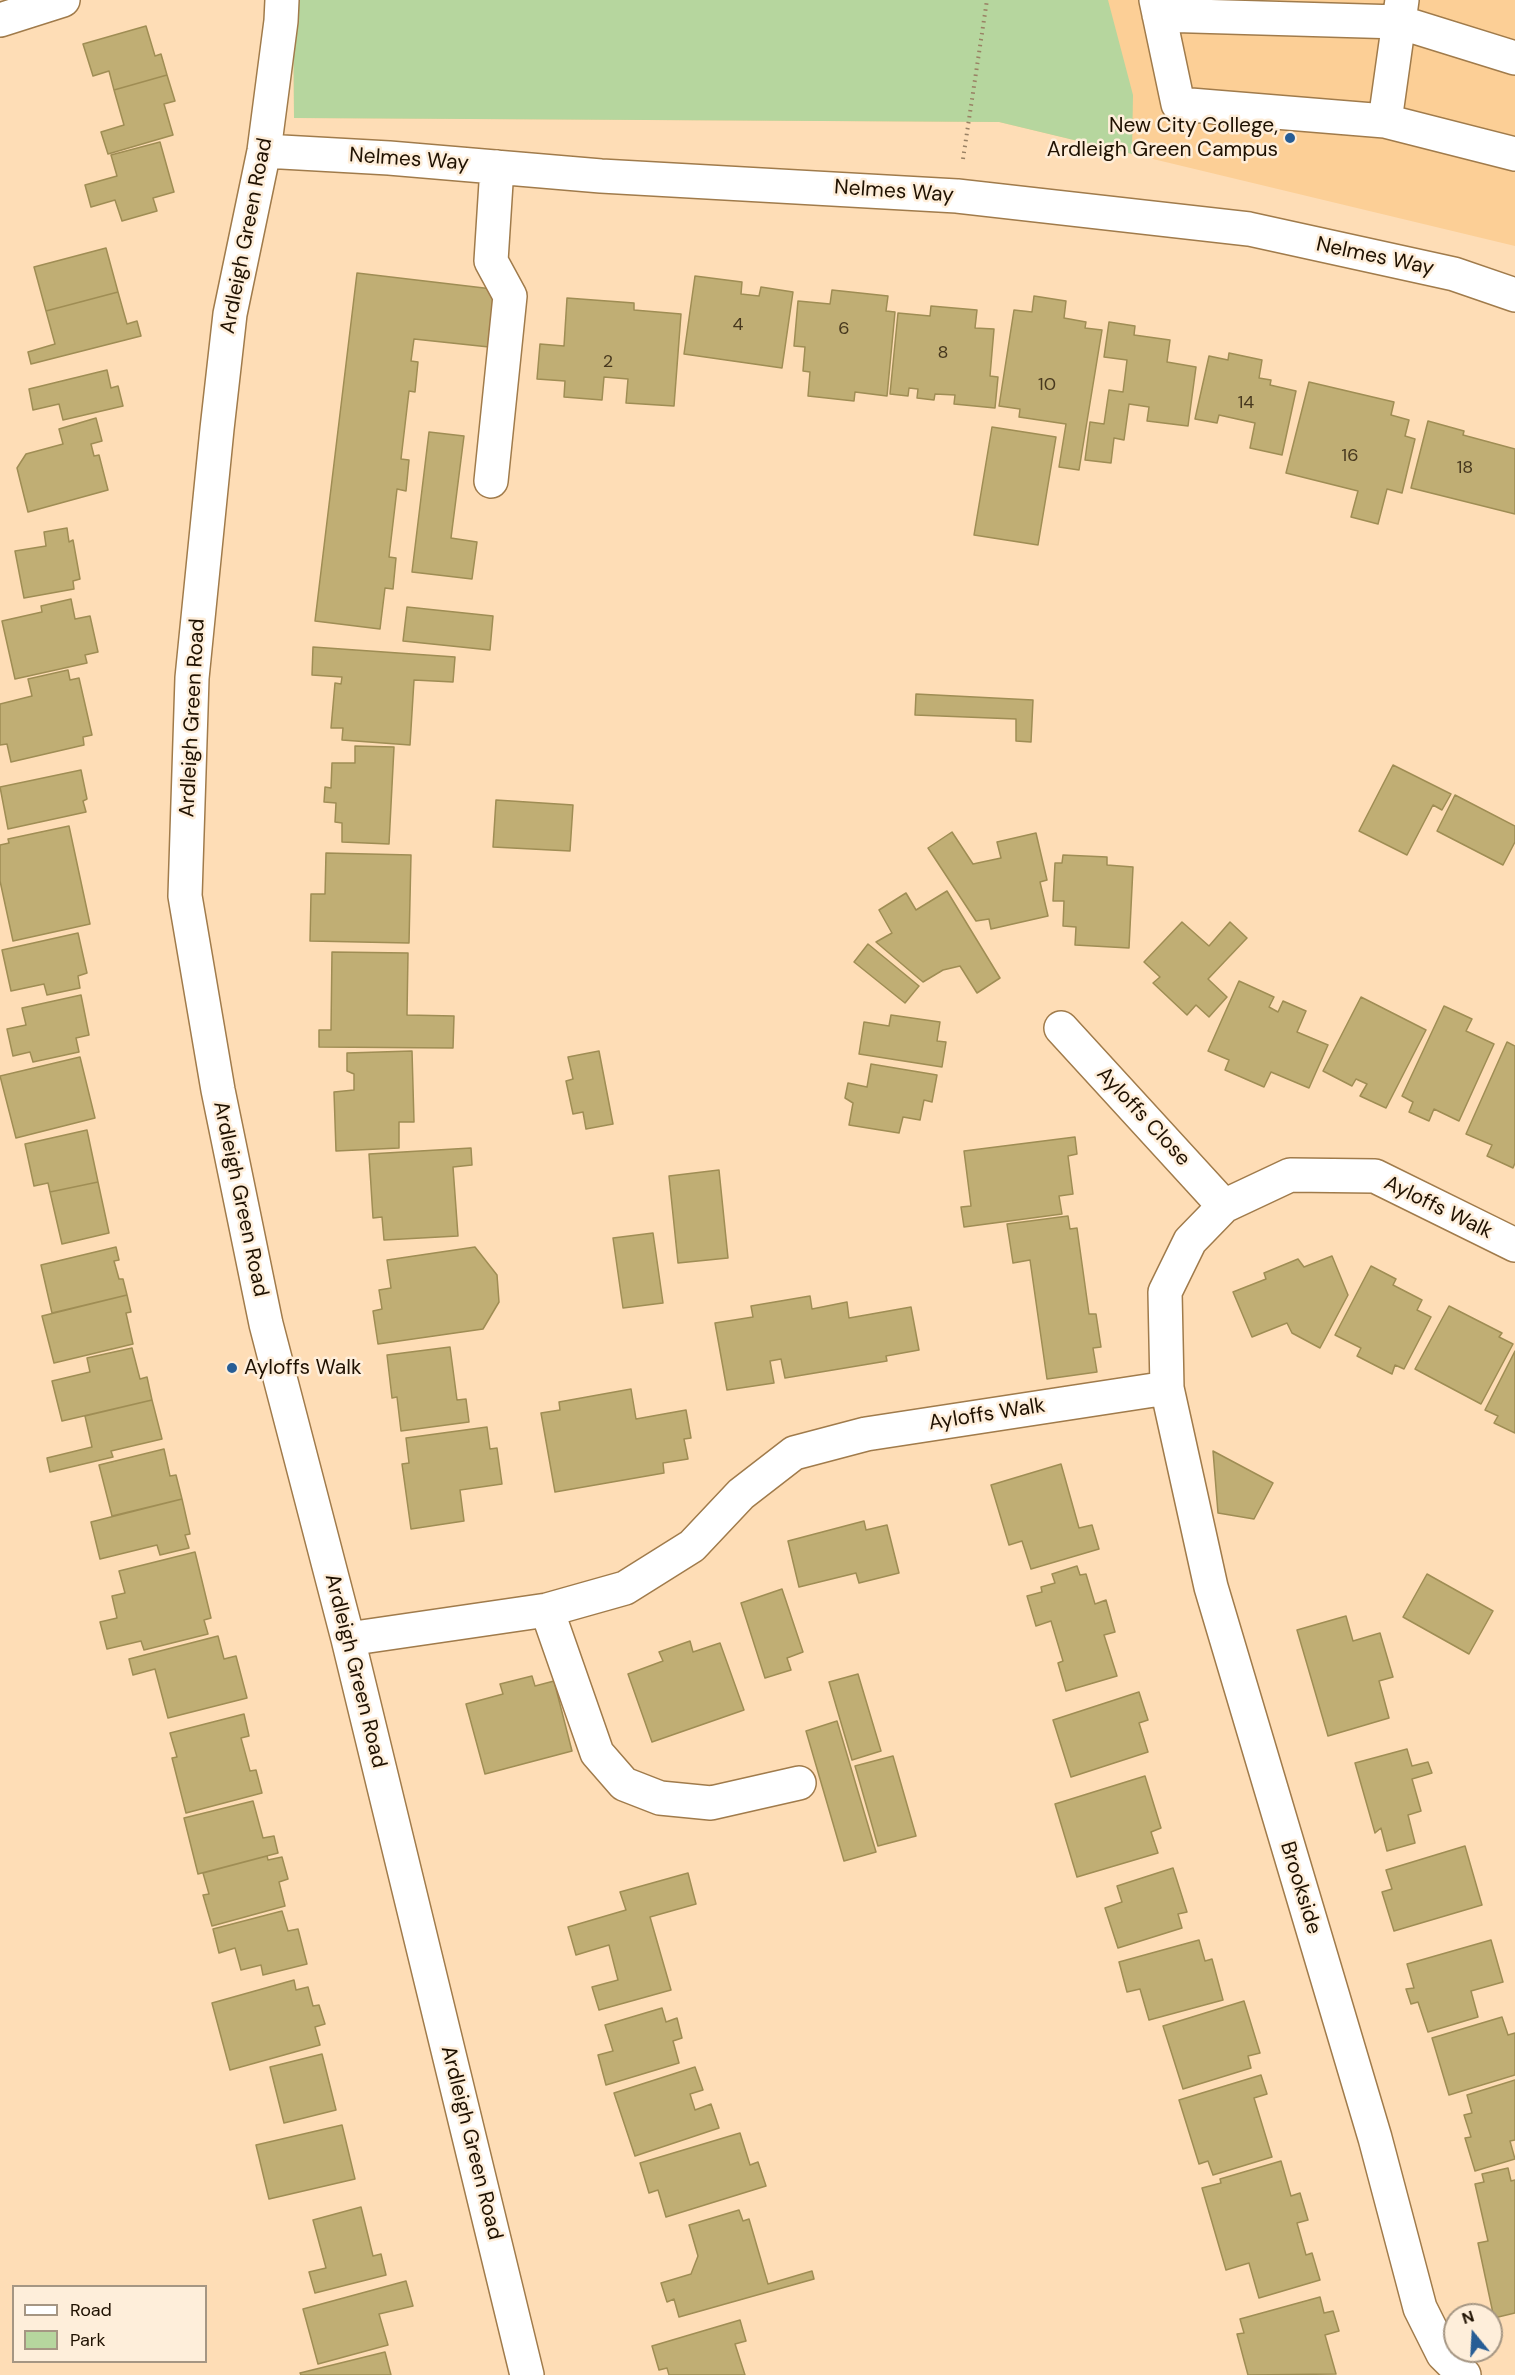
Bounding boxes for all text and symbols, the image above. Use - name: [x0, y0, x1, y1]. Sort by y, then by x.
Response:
- place label: New City College, Ardleigh Green Campus: [1047, 113, 1278, 163]
- marker: New City College, Ardleigh Green Campus: [1283, 131, 1297, 145]
- street label: Ardleigh Green Road: [216, 136, 278, 336]
- street label: Nelmes Way: [348, 143, 470, 177]
- street label: Nelmes Way: [833, 175, 955, 209]
- street label: Nelmes Way: [1314, 232, 1436, 282]
- house number: 4: [733, 314, 743, 336]
- house number: 6: [838, 318, 850, 340]
- house number: 8: [938, 342, 948, 364]
- house number: 2: [603, 351, 613, 373]
- house number: 10: [1038, 374, 1056, 396]
- house number: 14: [1238, 392, 1254, 414]
- house number: 16: [1342, 445, 1358, 467]
- house number: 18: [1457, 457, 1473, 479]
- street label: Ardleigh Green Road: [175, 618, 211, 818]
- street label: Ayloffs Close: [1091, 1062, 1195, 1172]
- street label: Ardleigh Green Road: [207, 1099, 273, 1299]
- street label: Ayloffs Walk: [1380, 1171, 1496, 1245]
- place label: Ayloffs Walk: [244, 1355, 361, 1381]
- marker: Ayloffs Walk: [225, 1361, 239, 1375]
- street label: Ayloffs Walk: [927, 1393, 1047, 1437]
- street label: Ardleigh Green Road: [319, 1571, 391, 1771]
- street label: Brookside: [1274, 1839, 1326, 1937]
- street label: Ardleigh Green Road: [435, 2043, 507, 2243]
- legend: [12, 2285, 207, 2363]
- text: Road: [70, 2298, 112, 2322]
- north arrow: [1443, 2303, 1503, 2363]
- text: N: [1459, 2306, 1477, 2329]
- text: Park: [70, 2328, 106, 2352]

